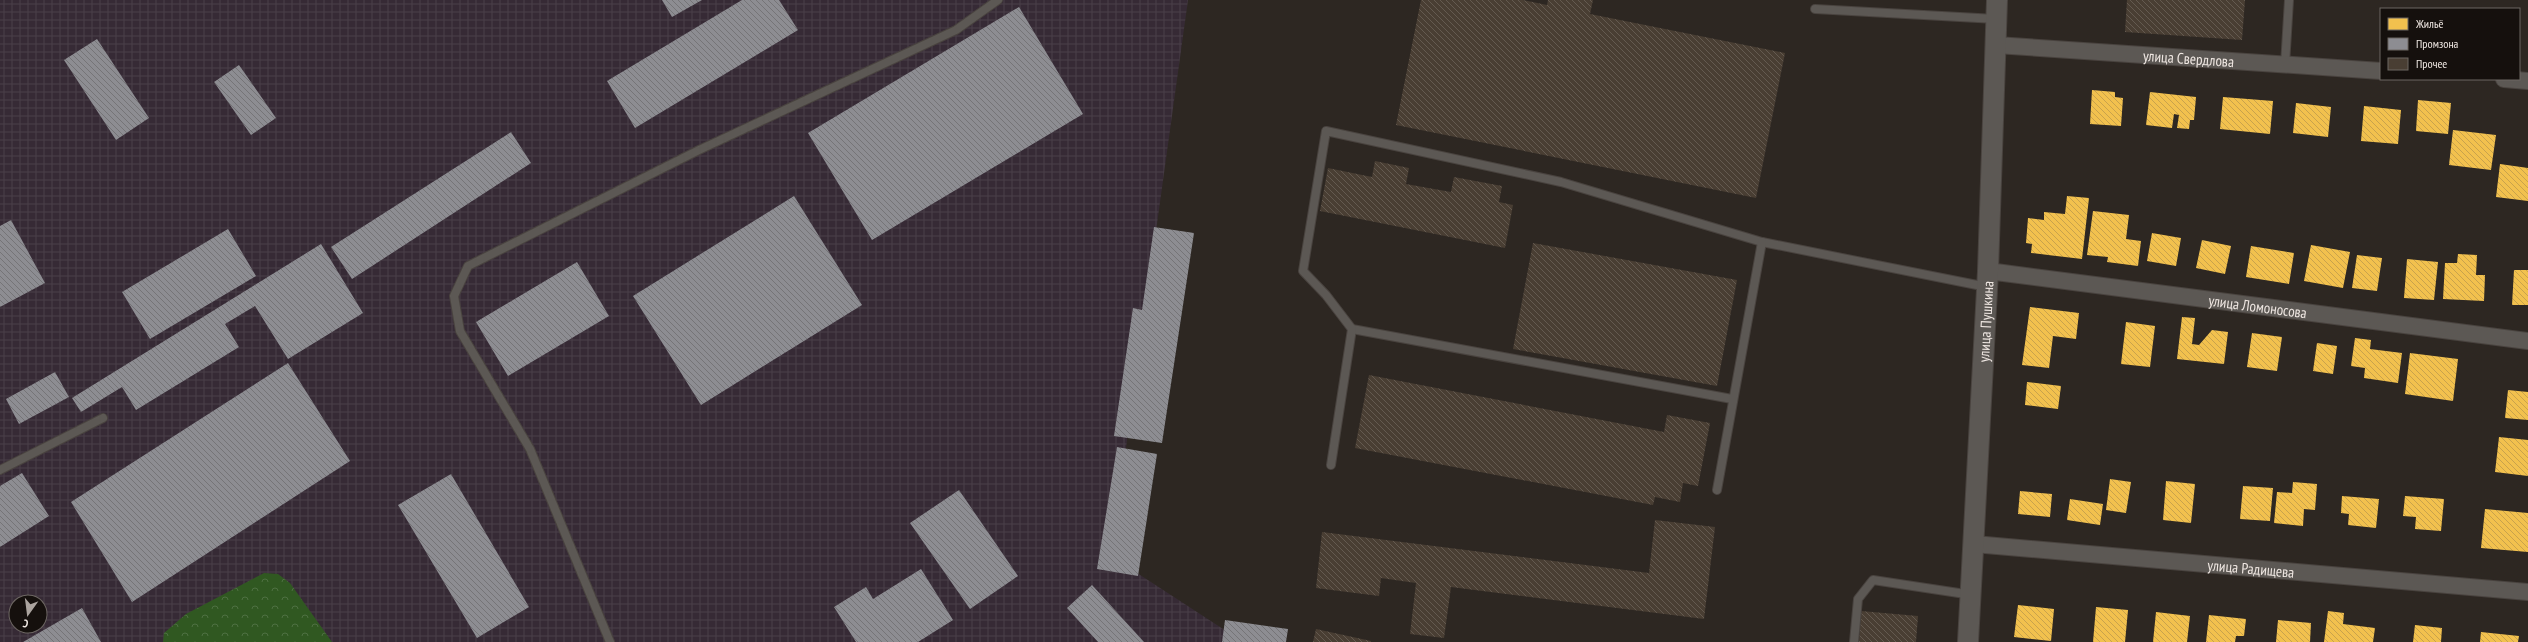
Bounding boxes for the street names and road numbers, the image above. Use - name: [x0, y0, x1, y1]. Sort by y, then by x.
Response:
- street label: улица Свердлова: [2142, 45, 2235, 71]
- street label: улица Пушкина: [1974, 280, 1997, 363]
- street label: улица Ломоносова: [2207, 290, 2308, 322]
- street label: улица Радищева: [2207, 555, 2295, 581]

